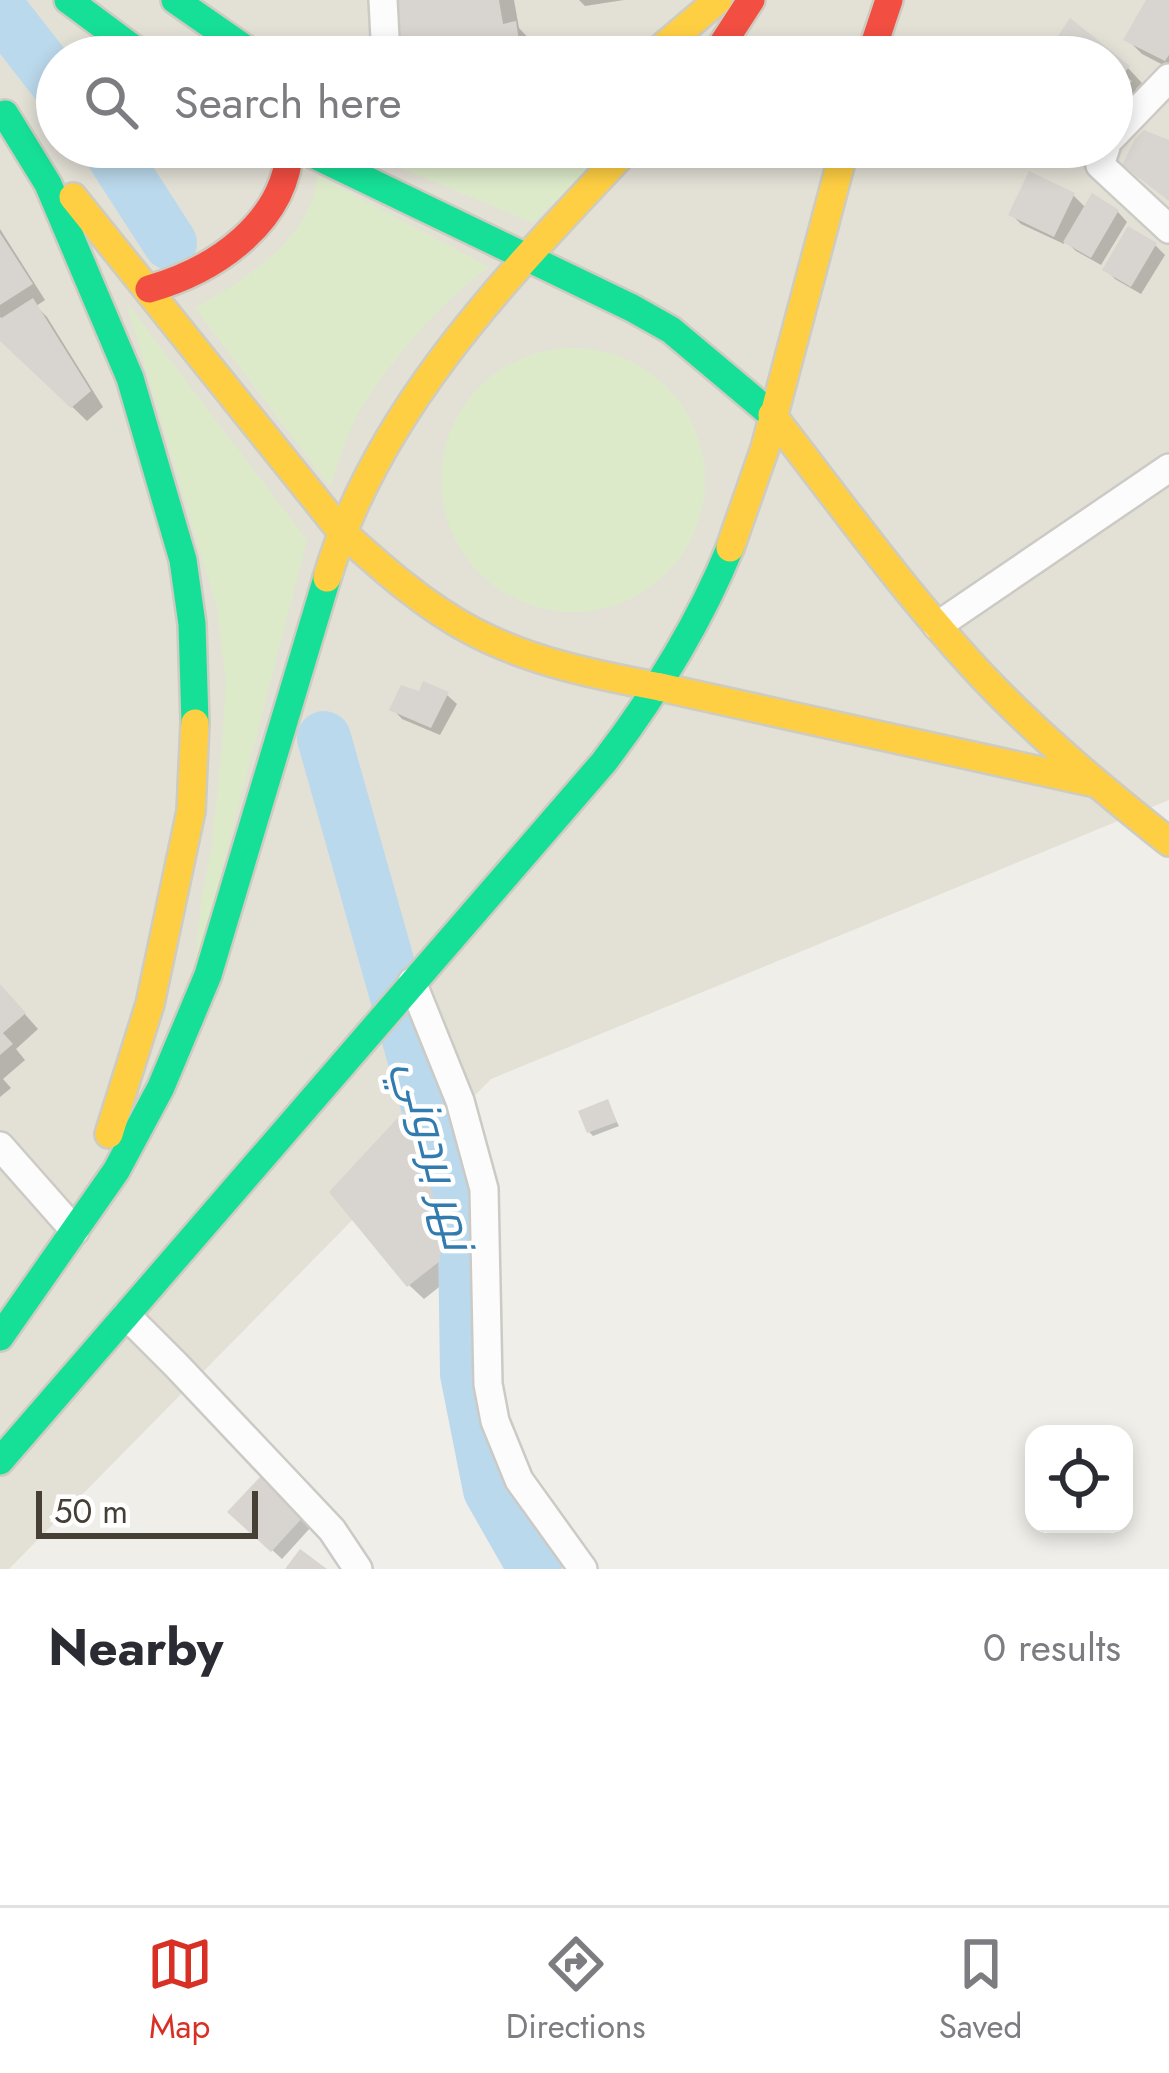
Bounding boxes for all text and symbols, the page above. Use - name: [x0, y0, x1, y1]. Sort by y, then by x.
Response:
- search box: [36, 36, 1133, 168]
- icon: search: [78, 69, 144, 135]
- text: Search here: [174, 70, 402, 135]
- water label: نهر بردوني: [379, 1054, 493, 1262]
- map controls: [1025, 1425, 1133, 1533]
- button: locate: [1025, 1425, 1133, 1533]
- scale bar: [36, 1485, 258, 1538]
- text: 50 m: [54, 1488, 128, 1535]
- text: Nearby: [48, 1610, 223, 1684]
- text: 0 results: [983, 1619, 1121, 1676]
- tab: Map: [147, 1931, 213, 2050]
- tab: Directions: [506, 1931, 646, 2050]
- tab: Saved: [939, 1931, 1022, 2050]

